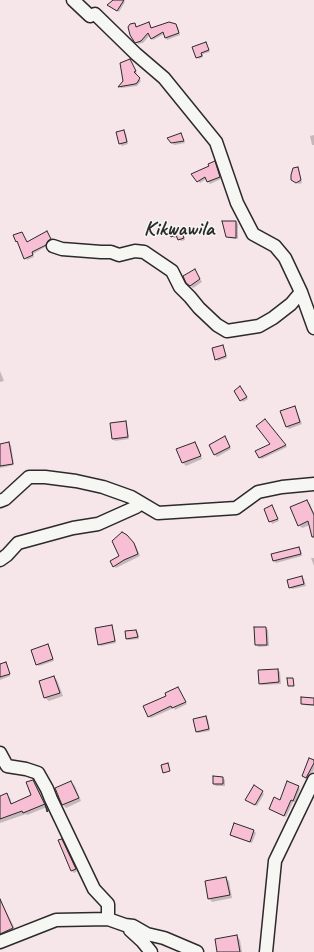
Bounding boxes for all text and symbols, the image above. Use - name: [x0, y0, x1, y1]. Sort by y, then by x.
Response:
- district label: Kikwawila: [144, 216, 214, 242]

